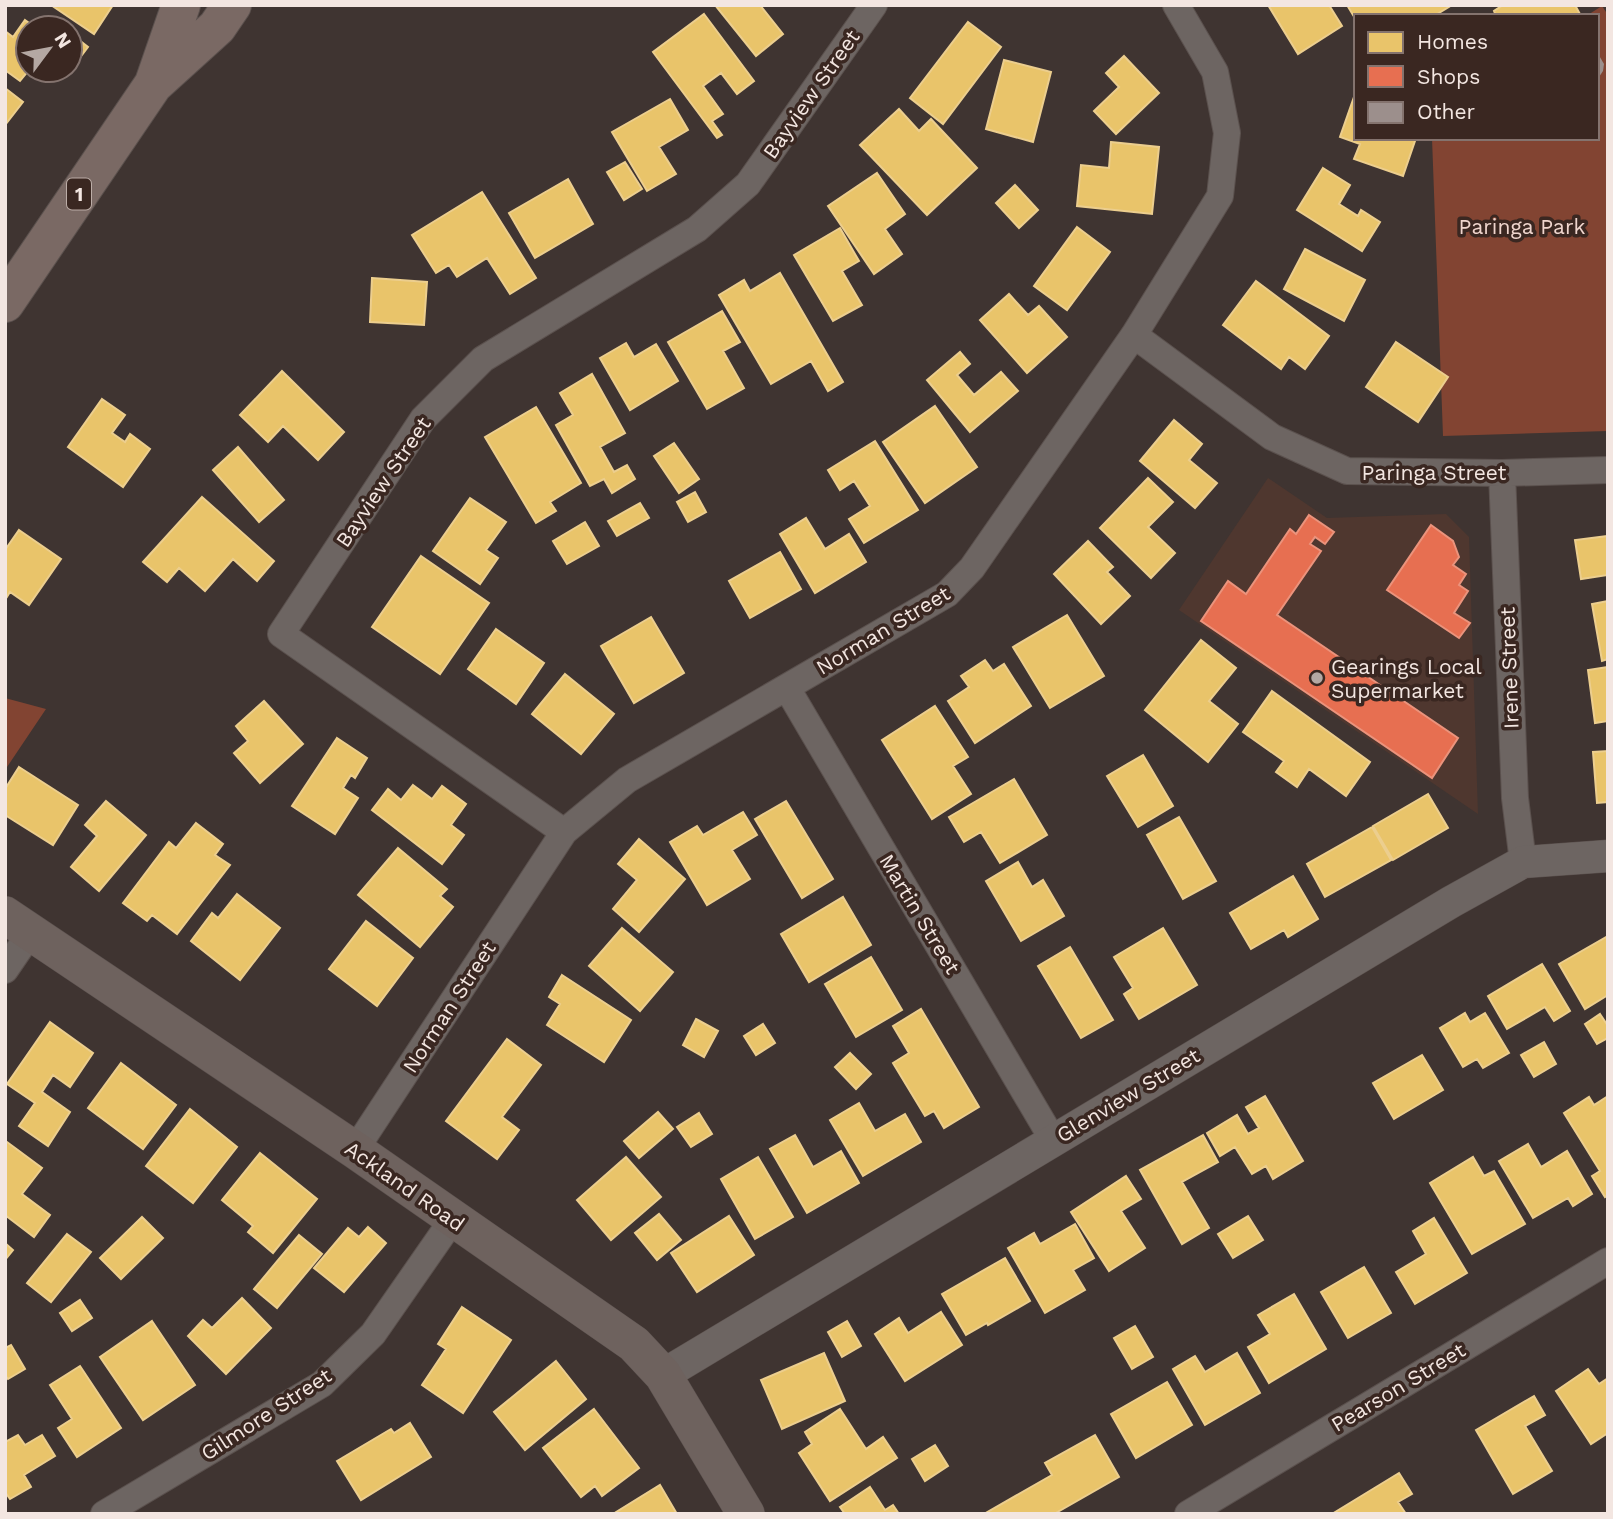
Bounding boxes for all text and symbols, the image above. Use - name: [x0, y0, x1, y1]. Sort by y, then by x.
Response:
- north arrow: [14, 14, 84, 84]
- legend: [1354, 14, 1599, 140]
- street label: Bayview Street: [757, 25, 865, 163]
- text: N: [50, 28, 76, 52]
- text: Homes: [1417, 29, 1488, 54]
- text: Shops: [1417, 64, 1480, 89]
- text: Other: [1417, 99, 1476, 124]
- road number: 1: [67, 178, 91, 210]
- park label: Paringa Park: [1459, 214, 1585, 239]
- street label: Bayview Street: [330, 412, 436, 552]
- street label: Paringa Street: [1362, 460, 1507, 485]
- street label: Norman Street: [812, 580, 955, 680]
- street label: Irene Street: [1494, 606, 1524, 729]
- place label: Gearings Local Supermarket: [1331, 654, 1482, 703]
- marker: Gearings Local Supermarket: [1309, 670, 1325, 686]
- street label: Martin Street: [874, 850, 966, 979]
- street label: Norman Street: [397, 936, 501, 1077]
- street label: Glenview Street: [1052, 1042, 1204, 1148]
- street label: Ackland Road: [340, 1136, 470, 1236]
- street label: Pearson Street: [1327, 1337, 1470, 1437]
- street label: Gilmore Street: [196, 1362, 336, 1465]

